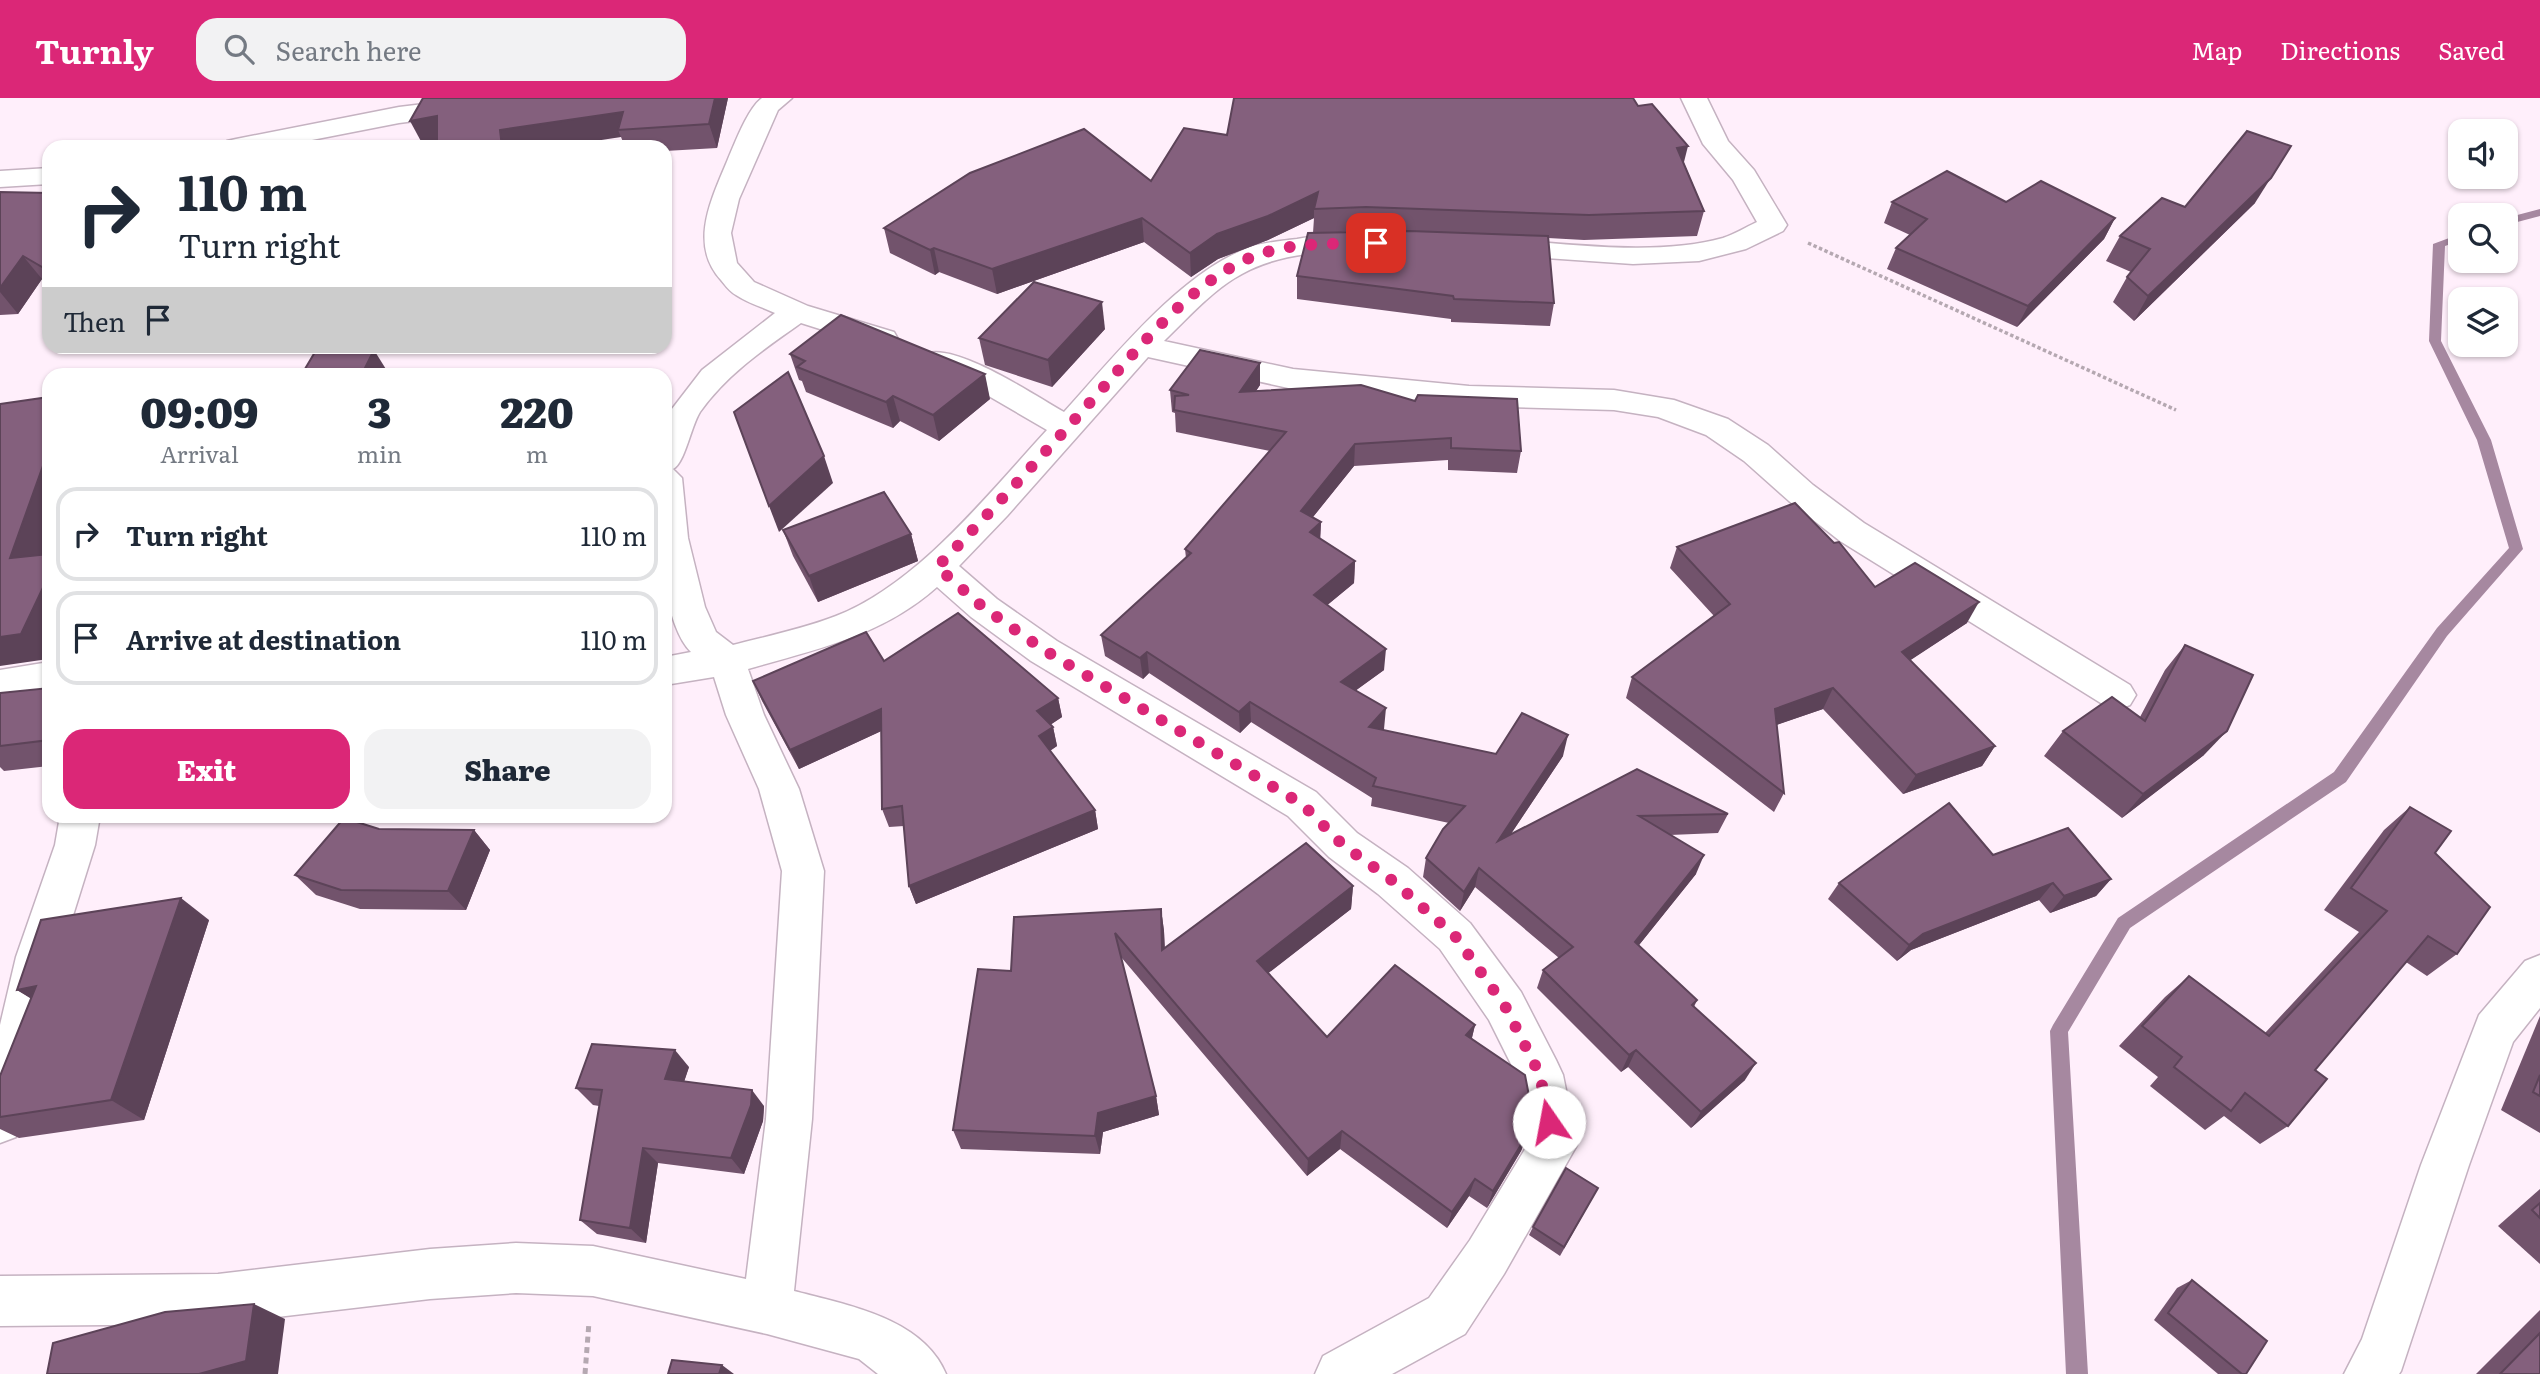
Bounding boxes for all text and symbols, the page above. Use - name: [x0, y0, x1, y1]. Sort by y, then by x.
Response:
- search box: [196, 18, 686, 81]
- text: Turnly: [35, 25, 154, 74]
- icon: search: [220, 30, 258, 68]
- text: Search here: [276, 30, 421, 69]
- text: Map: [2191, 32, 2242, 67]
- text: Directions: [2280, 32, 2400, 67]
- text: Saved: [2438, 32, 2505, 67]
- map controls: [2448, 119, 2518, 357]
- button: sound: [2448, 119, 2518, 189]
- text: 110 m: [178, 153, 307, 226]
- icon: right: [63, 168, 154, 259]
- button: search: [2448, 203, 2518, 273]
- pin: [1346, 213, 1406, 273]
- text: Turn right: [178, 220, 340, 268]
- icon: arrive: [1357, 224, 1395, 262]
- button: layers: [2448, 287, 2518, 357]
- text: Then: [63, 301, 125, 340]
- icon: arrive: [139, 301, 177, 339]
- text: 09:09: [140, 379, 259, 441]
- text: 3: [368, 379, 391, 441]
- text: 220: [500, 379, 574, 441]
- text: Arrival: [160, 436, 239, 470]
- text: min: [357, 436, 402, 470]
- text: m: [526, 436, 548, 470]
- icon: right: [67, 515, 105, 553]
- text: Turn right: [126, 515, 268, 554]
- text: 110 m: [580, 515, 647, 554]
- icon: arrive: [67, 619, 105, 657]
- text: Arrive at destination: [126, 619, 401, 658]
- text: 110 m: [580, 619, 647, 658]
- button: Exit: [63, 729, 350, 809]
- button: Share: [364, 729, 651, 809]
- position arrow: [1512, 1085, 1586, 1159]

